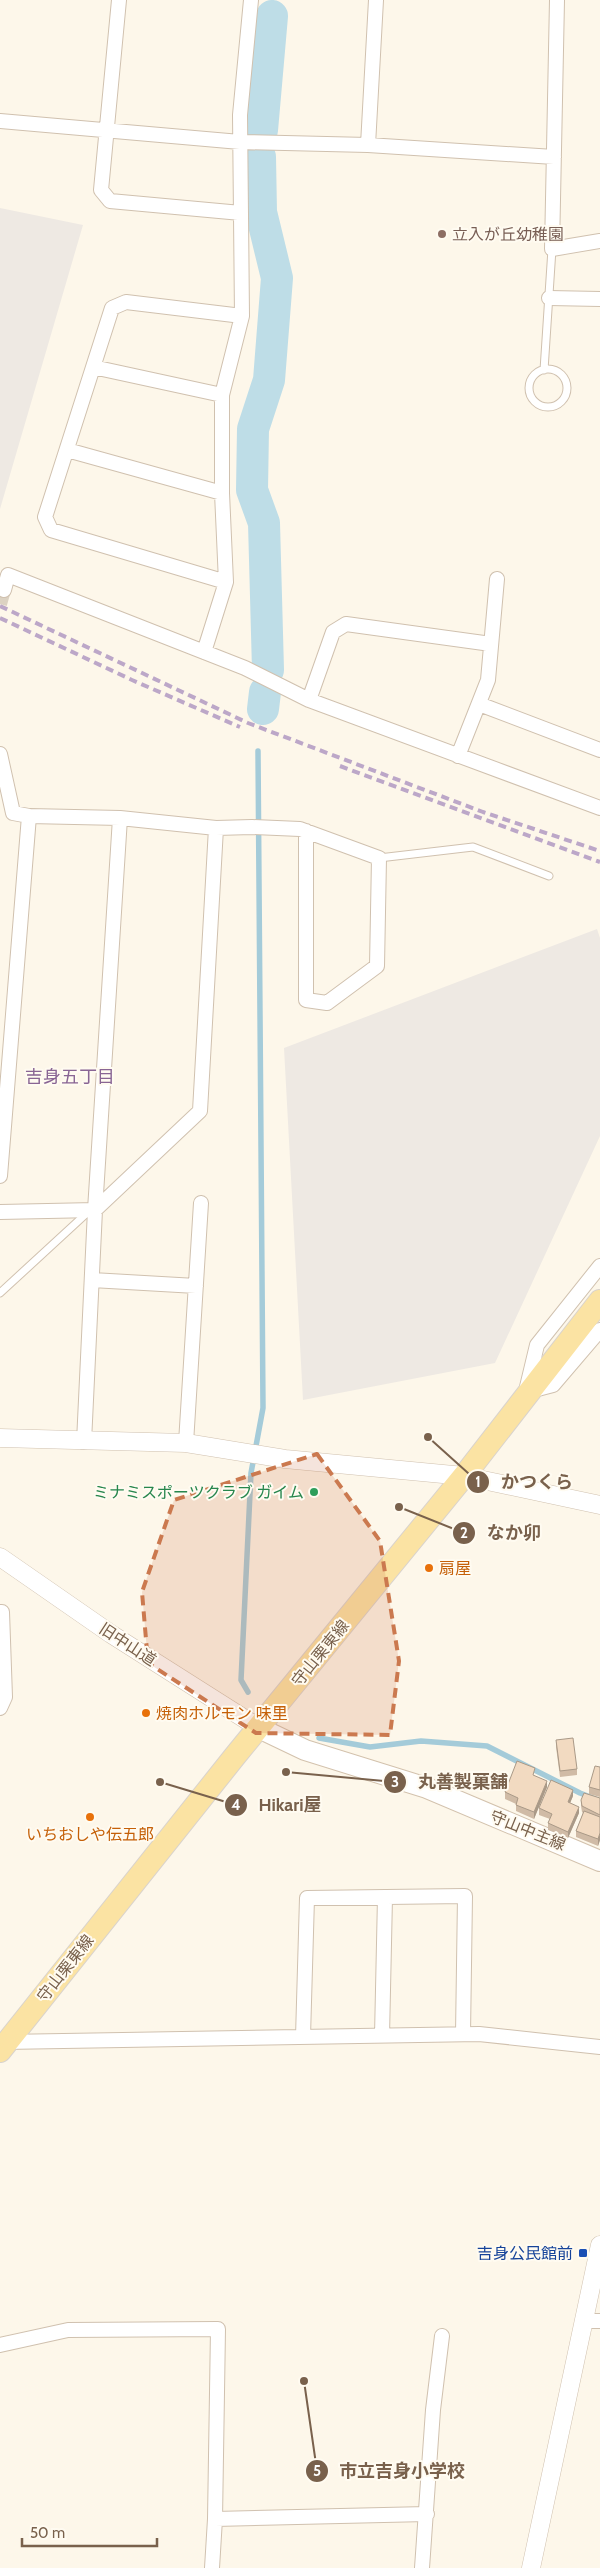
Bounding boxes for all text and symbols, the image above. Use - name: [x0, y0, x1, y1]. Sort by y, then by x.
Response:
- place label: 立入が丘幼稚園: [452, 225, 564, 244]
- marker: 立入が丘幼稚園: [436, 228, 448, 240]
- district label: 吉身五丁目: [25, 1066, 115, 1088]
- callout: かつくら: [466, 1465, 583, 1498]
- text: かつくら: [501, 1471, 573, 1493]
- text: 1: [475, 1473, 481, 1491]
- place label: ミナミスポーツクラブ ガイム: [93, 1483, 304, 1502]
- marker: ミナミスポーツクラブ ガイム: [308, 1486, 320, 1498]
- callout: なか卯: [452, 1516, 551, 1549]
- text: なか卯: [487, 1522, 541, 1544]
- text: 2: [460, 1524, 468, 1542]
- place label: 扇屋: [439, 1559, 471, 1578]
- marker: 扇屋: [423, 1562, 435, 1574]
- street label: 守山栗東線: [288, 1616, 353, 1690]
- street label: 旧中山道: [96, 1619, 160, 1670]
- place label: 焼肉ホルモン 味里: [156, 1704, 288, 1723]
- marker: 焼肉ホルモン 味里: [140, 1707, 152, 1719]
- callout: 丸善製菓舗: [383, 1765, 518, 1798]
- text: 丸善製菓舗: [418, 1771, 508, 1793]
- text: 3: [391, 1773, 399, 1791]
- callout: Hikari屋: [224, 1788, 332, 1821]
- text: Hikari屋: [258, 1794, 322, 1816]
- text: 4: [231, 1796, 241, 1814]
- street label: 守山中主線: [487, 1807, 568, 1854]
- marker: いちおしや伝五郎: [84, 1811, 96, 1823]
- place label: いちおしや伝五郎: [26, 1825, 154, 1844]
- street label: 守山栗東線: [33, 1931, 98, 2006]
- place label: 吉身公民館前: [477, 2244, 573, 2263]
- marker: 吉身公民館前: [577, 2247, 589, 2259]
- callout: 市立吉身小学校: [304, 2454, 475, 2487]
- text: 市立吉身小学校: [339, 2460, 465, 2482]
- text: 5: [313, 2462, 321, 2480]
- scale bar: [22, 2516, 158, 2548]
- text: 50 m: [30, 2524, 65, 2542]

